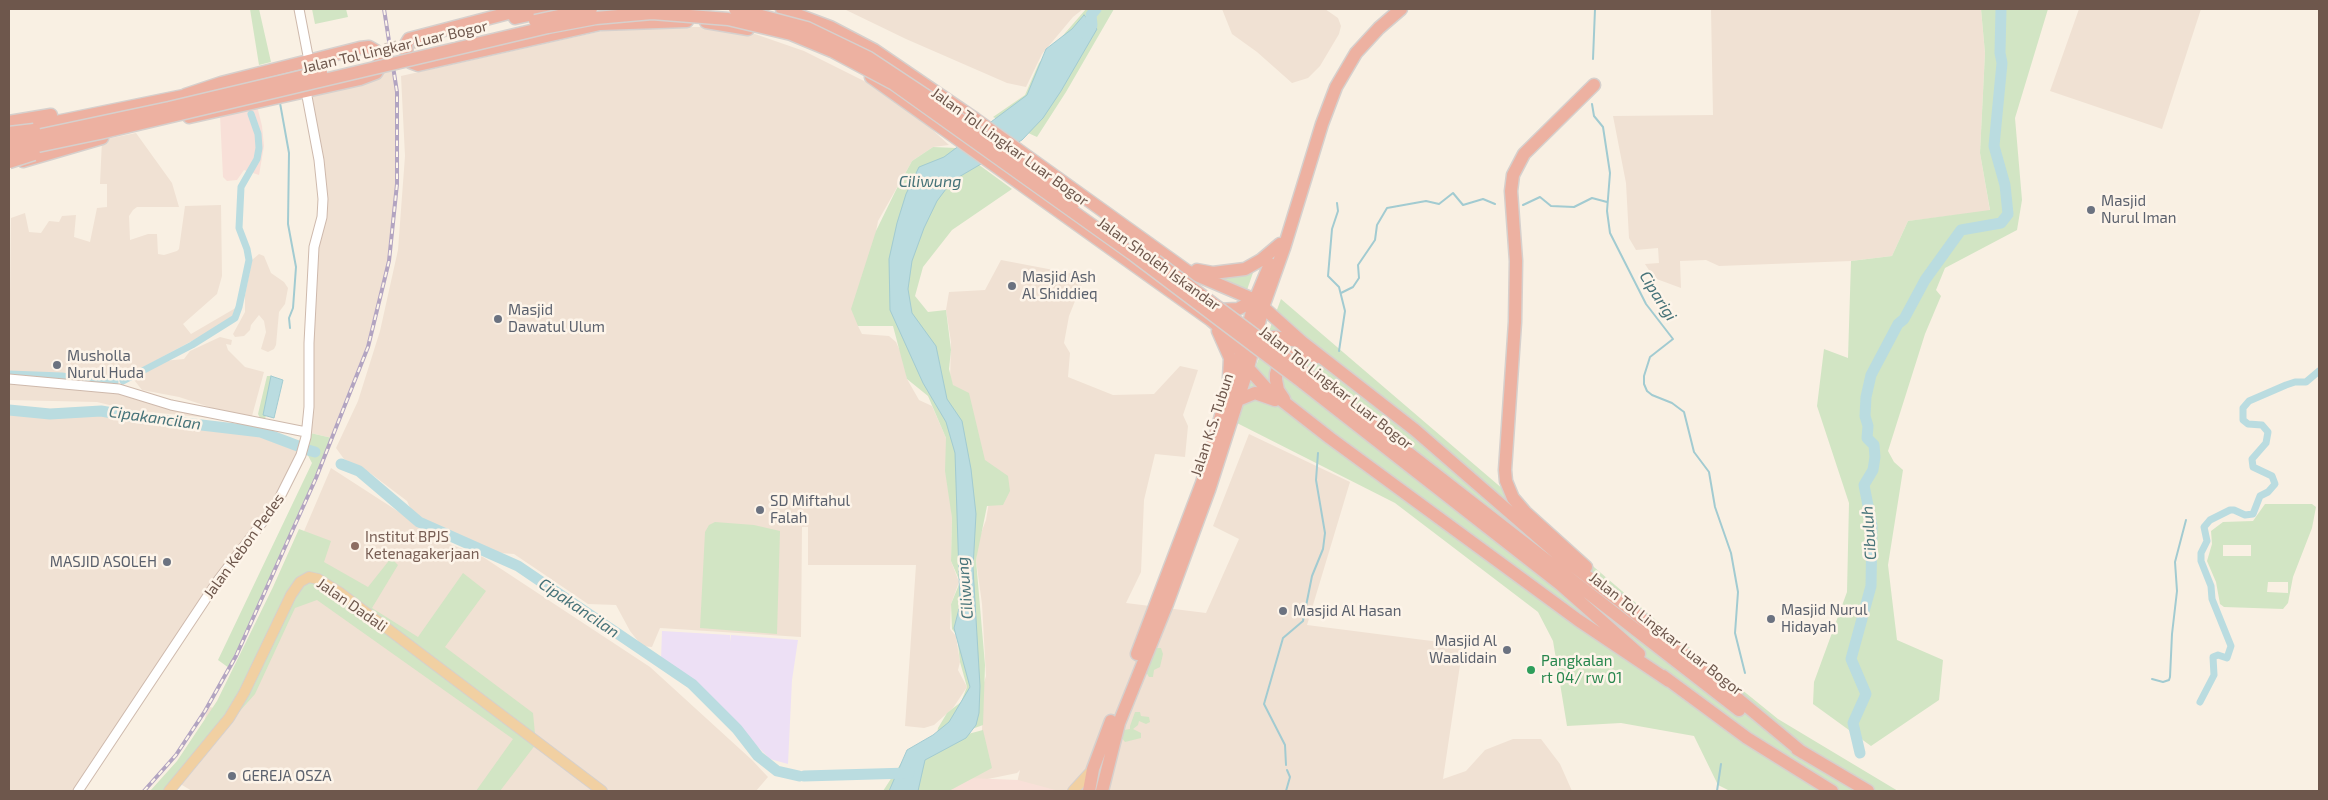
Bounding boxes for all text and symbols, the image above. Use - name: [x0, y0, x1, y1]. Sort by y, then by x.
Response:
- street label: Jalan Tol Lingkar Luar Bogor: [301, 17, 489, 77]
- street label: Jalan Tol Lingkar Luar Bogor: [928, 84, 1092, 210]
- water label: Ciliwung: [899, 172, 961, 192]
- place label: Masjid Nurul Iman: [2101, 192, 2177, 227]
- marker: Masjid Nurul Iman: [2085, 204, 2097, 216]
- street label: Jalan Sholeh Iskandar: [1094, 213, 1224, 315]
- place label: Masjid Ash Al Shiddieq: [1022, 268, 1097, 303]
- water label: Ciparigi: [1635, 268, 1681, 324]
- marker: Masjid Ash Al Shiddieq: [1006, 280, 1018, 292]
- place label: Masjid Dawatul Ulum: [508, 301, 605, 336]
- marker: Masjid Dawatul Ulum: [492, 313, 504, 325]
- street label: Jalan Tol Lingkar Luar Bogor: [1256, 323, 1416, 453]
- place label: Musholla Nurul Huda: [67, 347, 144, 382]
- marker: Musholla Nurul Huda: [51, 359, 63, 371]
- street label: Jalan K.S. Tubun: [1187, 371, 1237, 479]
- water label: Cipakancilan: [108, 402, 202, 434]
- street label: Jalan Kebon Pedes: [200, 490, 288, 602]
- place label: SD Miftahul Falah: [770, 492, 850, 527]
- marker: SD Miftahul Falah: [754, 504, 766, 516]
- water label: Cibuluh: [1858, 505, 1880, 561]
- place label: Institut BPJS Ketenagakerjaan: [365, 528, 479, 563]
- marker: Institut BPJS Ketenagakerjaan: [349, 540, 361, 552]
- place label: MASJID ASOLEH: [50, 553, 157, 571]
- marker: MASJID ASOLEH: [161, 556, 173, 568]
- water label: Ciliwung: [953, 556, 977, 620]
- street label: Jalan Tol Lingkar Luar Bogor: [1586, 569, 1746, 699]
- street label: Jalan Dadali: [314, 574, 390, 636]
- water label: Cipakancilan: [535, 574, 623, 642]
- place label: Masjid Nurul Hidayah: [1781, 601, 1868, 636]
- place label: Masjid Al Hasan: [1293, 602, 1401, 620]
- marker: Masjid Al Hasan: [1277, 605, 1289, 617]
- marker: Masjid Nurul Hidayah: [1765, 613, 1777, 625]
- place label: Masjid Al Waalidain: [1429, 632, 1497, 667]
- marker: Masjid Al Waalidain: [1501, 644, 1513, 656]
- place label: Pangkalan rt 04/ rw 01: [1541, 652, 1622, 687]
- marker: Pangkalan rt 04/ rw 01: [1525, 664, 1537, 676]
- place label: GEREJA OSZA: [242, 767, 332, 785]
- marker: GEREJA OSZA: [226, 770, 238, 782]

